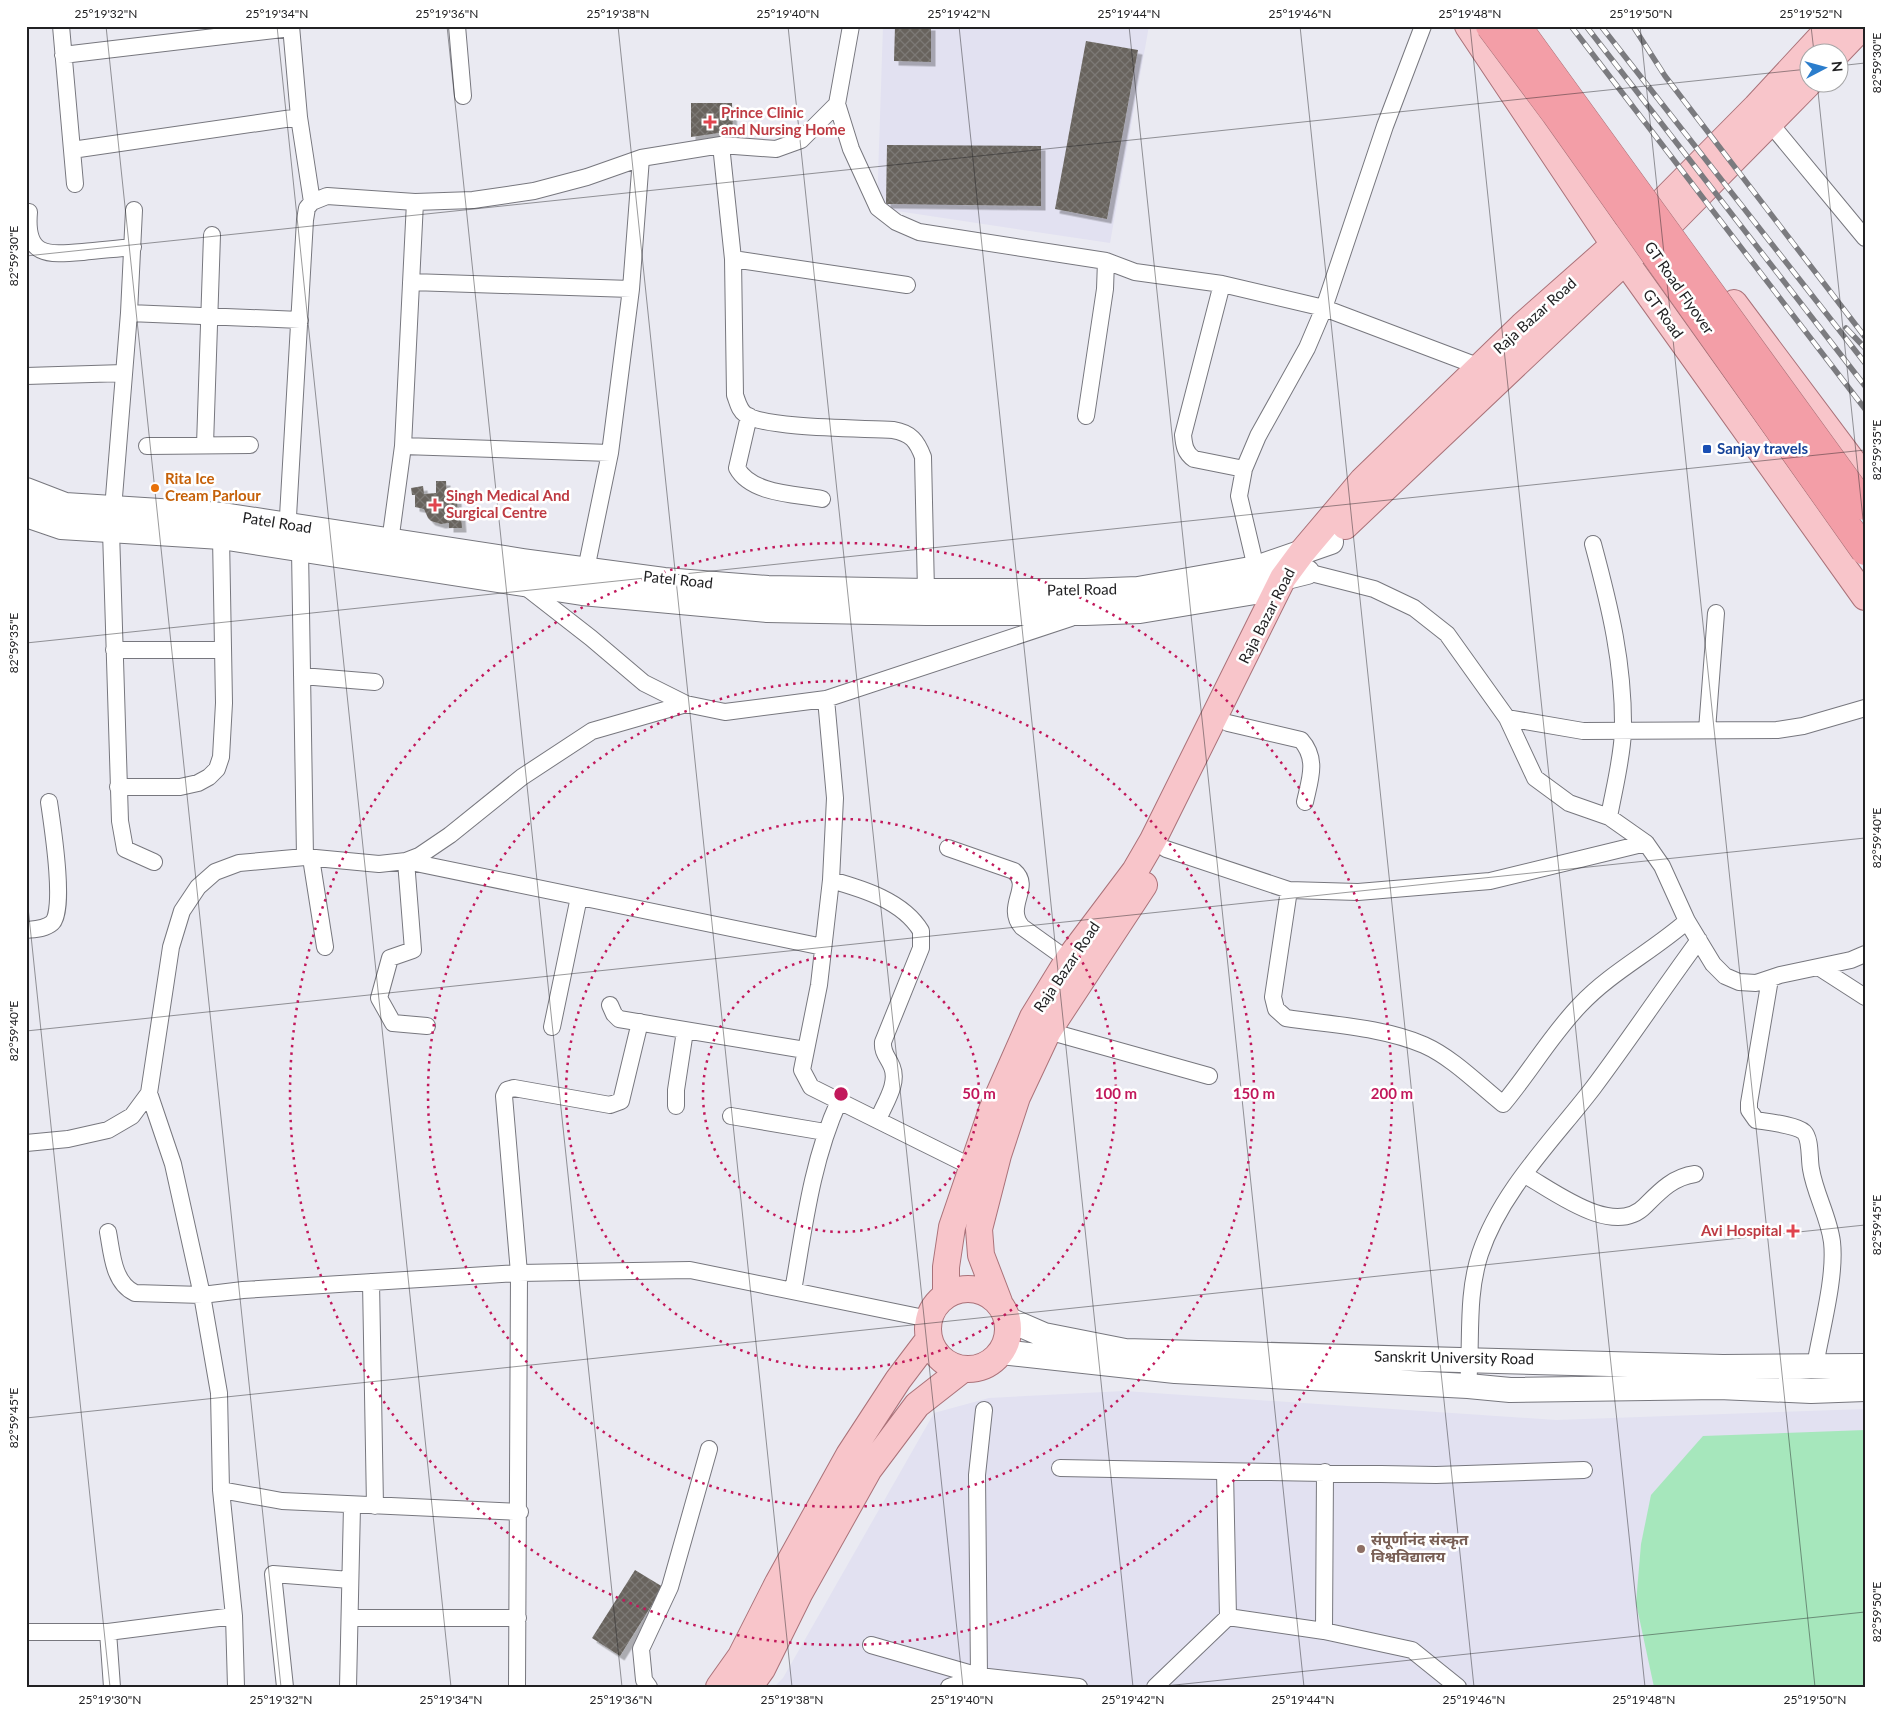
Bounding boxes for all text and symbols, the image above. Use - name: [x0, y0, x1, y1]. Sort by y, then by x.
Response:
- text: 25°19'32"N: [75, 6, 137, 21]
- text: 25°19'34"N: [246, 6, 308, 21]
- text: 25°19'36"N: [416, 6, 478, 21]
- text: 25°19'38"N: [587, 6, 649, 21]
- text: 25°19'40"N: [757, 6, 819, 21]
- text: 25°19'42"N: [928, 6, 990, 21]
- text: 25°19'44"N: [1098, 6, 1160, 21]
- text: 25°19'46"N: [1269, 6, 1331, 21]
- text: 25°19'48"N: [1439, 6, 1501, 21]
- text: 25°19'50"N: [1610, 6, 1672, 21]
- text: 25°19'52"N: [1780, 6, 1842, 21]
- text: 82°59'30"E: [1869, 33, 1884, 93]
- north arrow: [1798, 42, 1848, 92]
- text: N: [1828, 60, 1846, 73]
- place label: Prince Clinic and Nursing Home: [721, 103, 846, 138]
- marker: Prince Clinic and Nursing Home: [703, 115, 717, 129]
- text: 82°59'30"E: [6, 226, 21, 286]
- street label: GT Road Flyover: [1640, 238, 1718, 338]
- street label: Raja Bazar Road: [1489, 273, 1579, 357]
- street label: GT Road: [1639, 286, 1687, 342]
- text: 82°59'35"E: [1869, 420, 1884, 480]
- place label: Sanjay travels: [1717, 439, 1809, 457]
- marker: Sanjay travels: [1701, 443, 1713, 455]
- place label: Rita Ice Cream Parlour: [165, 469, 261, 504]
- marker: Rita Ice Cream Parlour: [149, 482, 161, 494]
- place label: Singh Medical And Surgical Centre: [446, 486, 570, 521]
- marker: Singh Medical And Surgical Centre: [428, 498, 442, 512]
- street label: Patel Road: [241, 508, 313, 536]
- street label: Raja Bazar Road: [1234, 565, 1298, 666]
- street label: Patel Road: [642, 566, 714, 592]
- street label: Patel Road: [1047, 579, 1117, 599]
- text: 82°59'35"E: [6, 613, 21, 673]
- text: 82°59'40"E: [1869, 808, 1884, 868]
- street label: Raja Bazar Road: [1029, 918, 1103, 1015]
- text: 82°59'40"E: [6, 1001, 21, 1061]
- text: 50 m: [962, 1084, 996, 1102]
- text: 100 m: [1095, 1084, 1137, 1102]
- text: 150 m: [1233, 1084, 1275, 1102]
- text: 200 m: [1371, 1084, 1413, 1102]
- centre of rings: [832, 1085, 850, 1103]
- text: 82°59'45"E: [1869, 1195, 1884, 1255]
- place label: Avi Hospital: [1700, 1221, 1782, 1239]
- marker: Avi Hospital: [1786, 1224, 1800, 1238]
- street label: Sanskrit University Road: [1374, 1347, 1534, 1367]
- text: 82°59'45"E: [6, 1388, 21, 1448]
- place label: संपूर्णानंद संस्कृत विश्वविद्यालय: [1371, 1530, 1469, 1565]
- marker: संपूर्णानंद संस्कृत विश्वविद्यालय: [1355, 1543, 1367, 1555]
- text: 82°59'50"E: [1869, 1582, 1884, 1642]
- text: 25°19'30"N: [79, 1692, 141, 1707]
- text: 25°19'32"N: [250, 1692, 312, 1707]
- text: 25°19'34"N: [420, 1692, 482, 1707]
- text: 25°19'36"N: [590, 1692, 652, 1707]
- text: 25°19'38"N: [761, 1692, 823, 1707]
- text: 25°19'40"N: [931, 1692, 993, 1707]
- text: 25°19'42"N: [1102, 1692, 1164, 1707]
- text: 25°19'44"N: [1272, 1692, 1334, 1707]
- text: 25°19'46"N: [1443, 1692, 1505, 1707]
- text: 25°19'48"N: [1613, 1692, 1675, 1707]
- text: 25°19'50"N: [1784, 1692, 1846, 1707]

